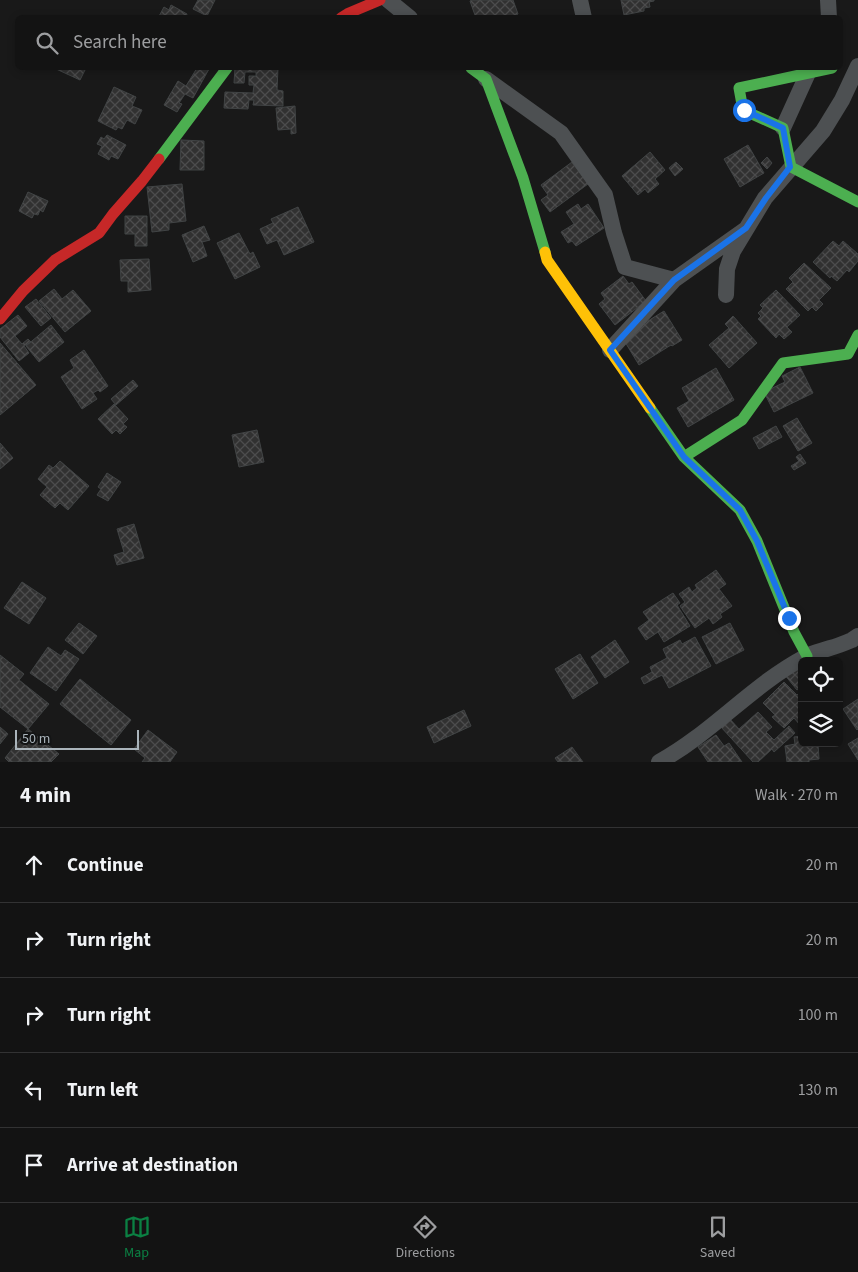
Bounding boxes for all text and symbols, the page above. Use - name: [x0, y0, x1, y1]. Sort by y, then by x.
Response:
- search box: [15, 15, 843, 70]
- icon: search: [33, 29, 61, 57]
- text: Search here: [73, 29, 167, 56]
- route start: [733, 99, 756, 122]
- route end: [778, 607, 801, 630]
- map controls: [798, 657, 843, 747]
- button: locate: [798, 657, 843, 702]
- button: layers: [798, 702, 843, 747]
- scale bar: [15, 727, 139, 750]
- text: 50 m: [22, 729, 50, 749]
- text: 4 min: [20, 780, 71, 810]
- text: Walk · 270 m: [755, 784, 838, 806]
- icon: ahead: [20, 851, 48, 879]
- text: Continue: [67, 852, 144, 879]
- text: 20 m: [806, 854, 838, 876]
- icon: right: [20, 926, 48, 954]
- text: Turn right: [67, 927, 151, 954]
- text: 20 m: [806, 929, 838, 951]
- icon: right: [20, 1001, 48, 1029]
- text: Turn right: [67, 1002, 151, 1029]
- text: 100 m: [798, 1004, 838, 1026]
- icon: left: [20, 1076, 48, 1104]
- text: Turn left: [67, 1077, 138, 1104]
- text: 130 m: [798, 1079, 838, 1101]
- icon: arrive: [20, 1151, 48, 1179]
- text: Arrive at destination: [67, 1152, 238, 1179]
- tab: Map: [123, 1213, 151, 1263]
- tab: Directions: [396, 1213, 455, 1263]
- tab: Saved: [700, 1213, 735, 1263]

